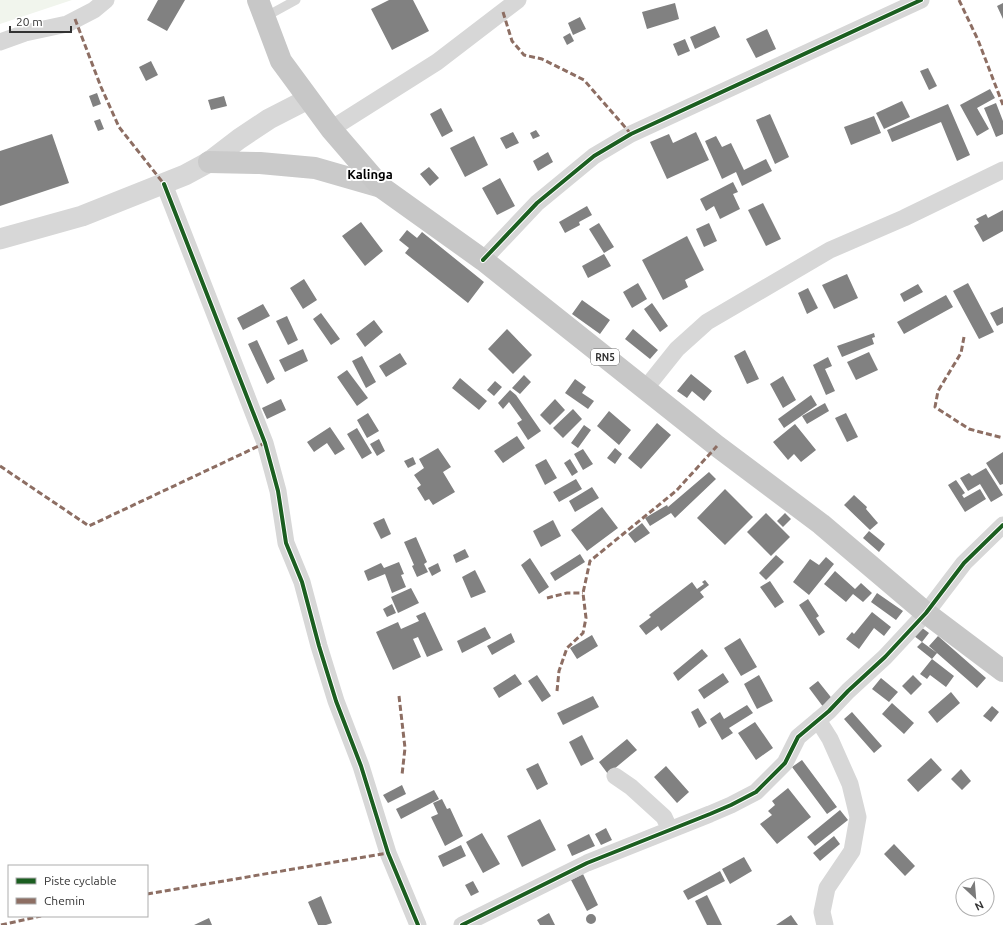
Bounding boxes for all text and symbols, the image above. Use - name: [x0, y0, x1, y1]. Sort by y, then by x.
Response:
- scale bar: [10, 8, 71, 34]
- text: 20 m: [16, 15, 43, 28]
- district label: Kalinga: [347, 167, 393, 181]
- road number: RN5: [591, 349, 619, 365]
- legend: [8, 865, 148, 917]
- text: Piste cyclable: [44, 874, 117, 887]
- north arrow: [955, 877, 995, 917]
- text: Chemin: [44, 894, 85, 907]
- text: N: [973, 899, 986, 913]

